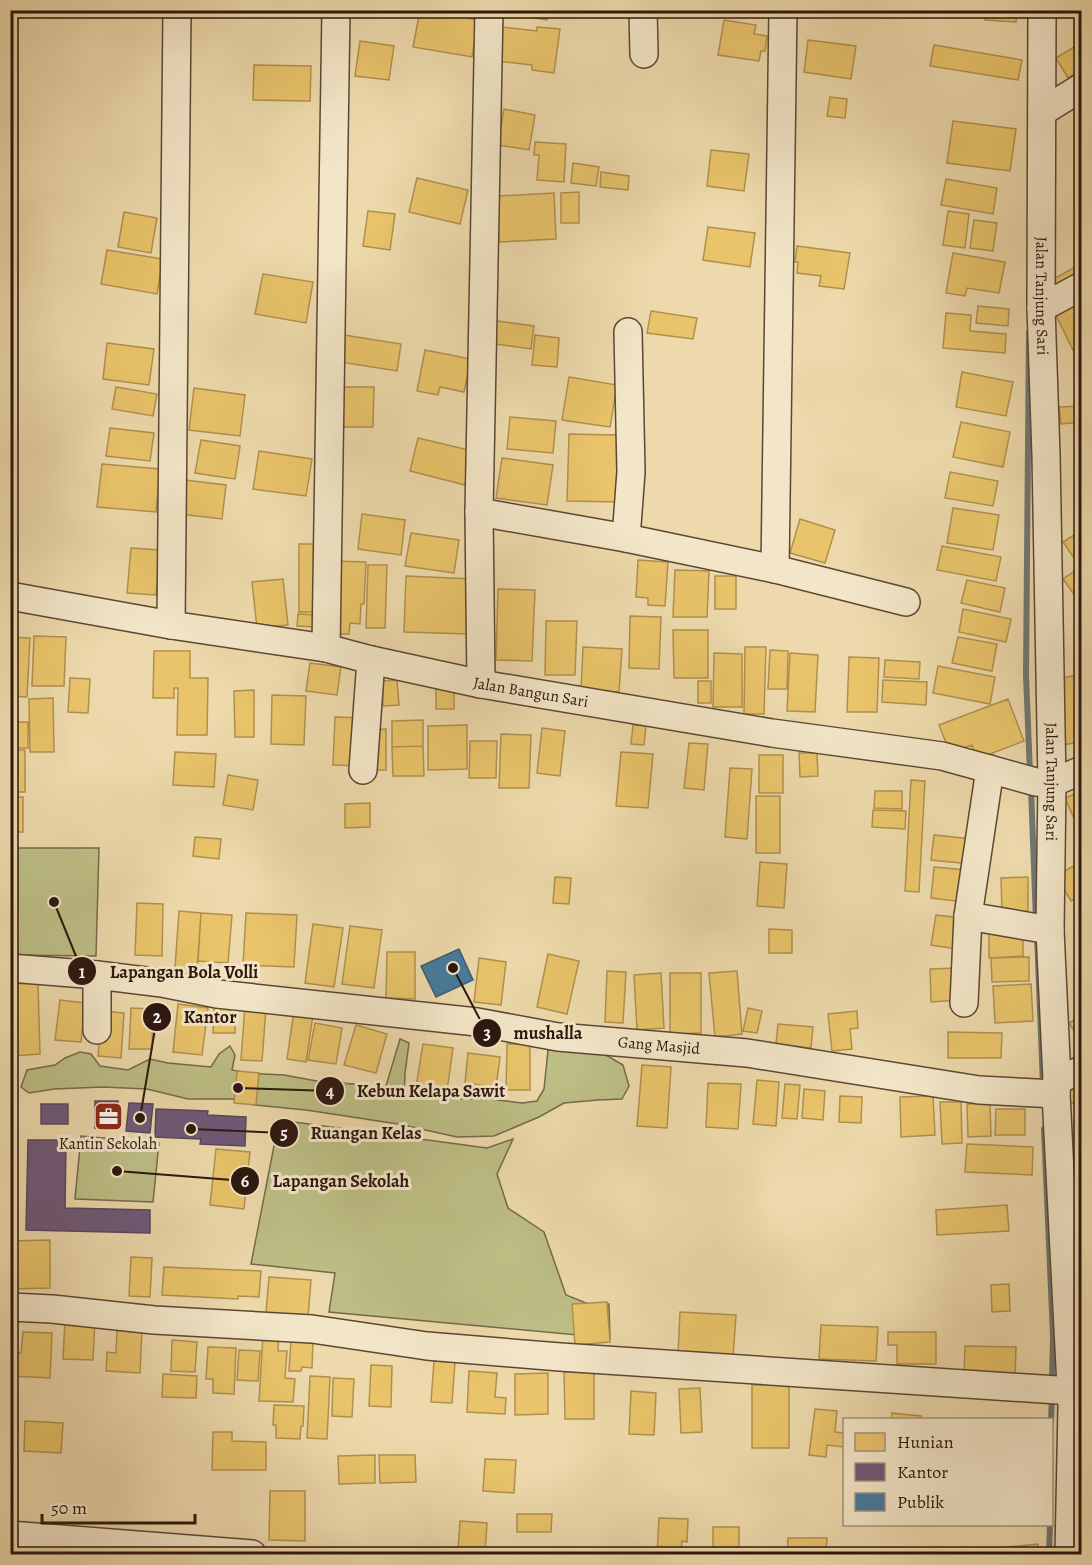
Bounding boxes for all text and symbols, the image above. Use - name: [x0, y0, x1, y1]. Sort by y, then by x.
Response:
- street label: Jalan Tanjung Sari: [1030, 237, 1054, 356]
- street label: Jalan Bangun Sari: [471, 672, 590, 713]
- street label: Jalan Tanjung Sari: [1040, 722, 1063, 841]
- callout: Lapangan Bola Volli: [67, 953, 270, 989]
- text: 1: [79, 960, 86, 984]
- text: Lapangan Bola Volli: [110, 960, 258, 984]
- callout: Kantor: [142, 999, 249, 1035]
- text: 2: [153, 1005, 162, 1029]
- text: Kantor: [183, 1005, 237, 1029]
- callout: mushalla: [472, 1015, 594, 1051]
- text: 3: [483, 1021, 491, 1045]
- text: mushalla: [514, 1021, 583, 1045]
- street label: Gang Masjid: [617, 1031, 701, 1060]
- callout: Kebun Kelapa Sawit: [315, 1073, 517, 1109]
- text: 4: [326, 1079, 335, 1103]
- text: Kebun Kelapa Sawit: [357, 1079, 505, 1103]
- office icon: Kantin Sekolah: [92, 1100, 124, 1132]
- callout: Ruangan Kelas: [269, 1115, 434, 1151]
- text: 5: [280, 1121, 288, 1145]
- text: Ruangan Kelas: [310, 1121, 422, 1145]
- place label: Kantin Sekolah: [59, 1133, 158, 1155]
- callout: Lapangan Sekolah: [230, 1163, 421, 1199]
- text: 6: [241, 1169, 249, 1193]
- text: Lapangan Sekolah: [273, 1169, 410, 1193]
- legend: [843, 1418, 1053, 1526]
- text: Hunian: [897, 1430, 954, 1454]
- text: Kantor: [897, 1460, 948, 1484]
- scale bar: [42, 1487, 195, 1525]
- text: Publik: [897, 1490, 944, 1514]
- text: 50 m: [51, 1496, 87, 1520]

